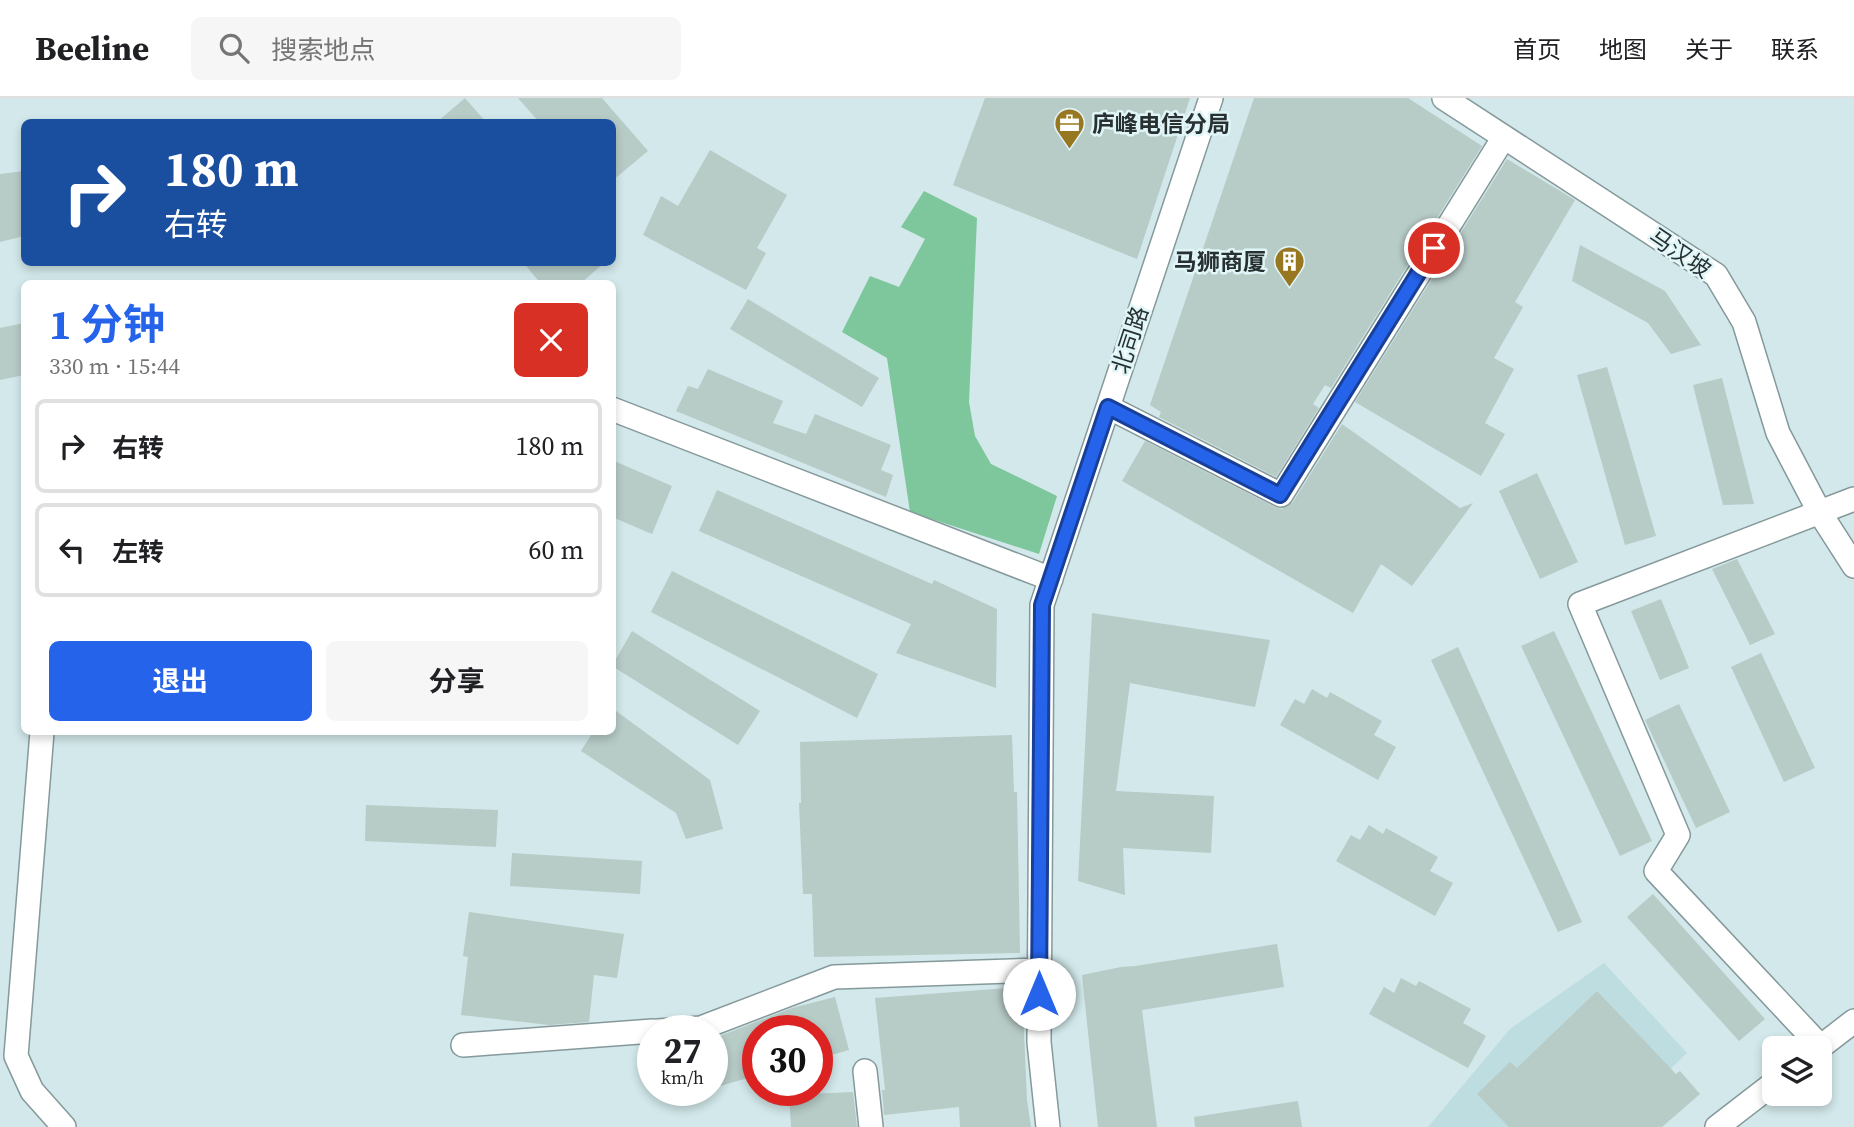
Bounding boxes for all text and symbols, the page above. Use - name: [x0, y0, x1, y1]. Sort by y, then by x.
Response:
- search box: [191, 17, 681, 80]
- text: Beeline: [35, 26, 149, 71]
- icon: search: [215, 29, 253, 67]
- text: 搜索地点: [271, 32, 375, 68]
- text: 首页: [1513, 33, 1561, 66]
- text: 地图: [1599, 33, 1647, 66]
- text: 关于: [1685, 33, 1733, 66]
- text: 联系: [1771, 33, 1819, 66]
- office icon: 庐峰电信分局: [1052, 107, 1086, 151]
- place label: 庐峰电信分局: [1092, 108, 1230, 140]
- text: 180 m: [164, 135, 299, 202]
- icon: right: [49, 147, 140, 238]
- text: 右转: [164, 203, 228, 247]
- pin: [1404, 218, 1464, 278]
- street label: 马汉坡: [1642, 220, 1718, 286]
- icon: arrive: [1415, 229, 1453, 267]
- building icon: 马狮商厦: [1272, 245, 1306, 289]
- place label: 马狮商厦: [1174, 246, 1266, 278]
- text: 1 分钟: [49, 295, 165, 353]
- street label: 北司路: [1104, 302, 1156, 378]
- button: close: [514, 303, 588, 377]
- text: 330 m · 15:44: [49, 350, 180, 382]
- icon: right: [53, 427, 91, 465]
- text: 180 m: [516, 428, 584, 464]
- text: 右转: [112, 430, 164, 466]
- icon: left: [53, 531, 91, 569]
- text: 60 m: [529, 532, 584, 568]
- text: 左转: [112, 534, 164, 570]
- button: 退出: [49, 641, 312, 721]
- button: 分享: [326, 641, 588, 721]
- position arrow: [1002, 957, 1076, 1031]
- speed limit sign: 30: [742, 1015, 833, 1106]
- text: 27: [664, 1027, 701, 1075]
- map controls: [1762, 1036, 1832, 1106]
- button: layers: [1762, 1036, 1832, 1106]
- text: km/h: [661, 1065, 704, 1090]

